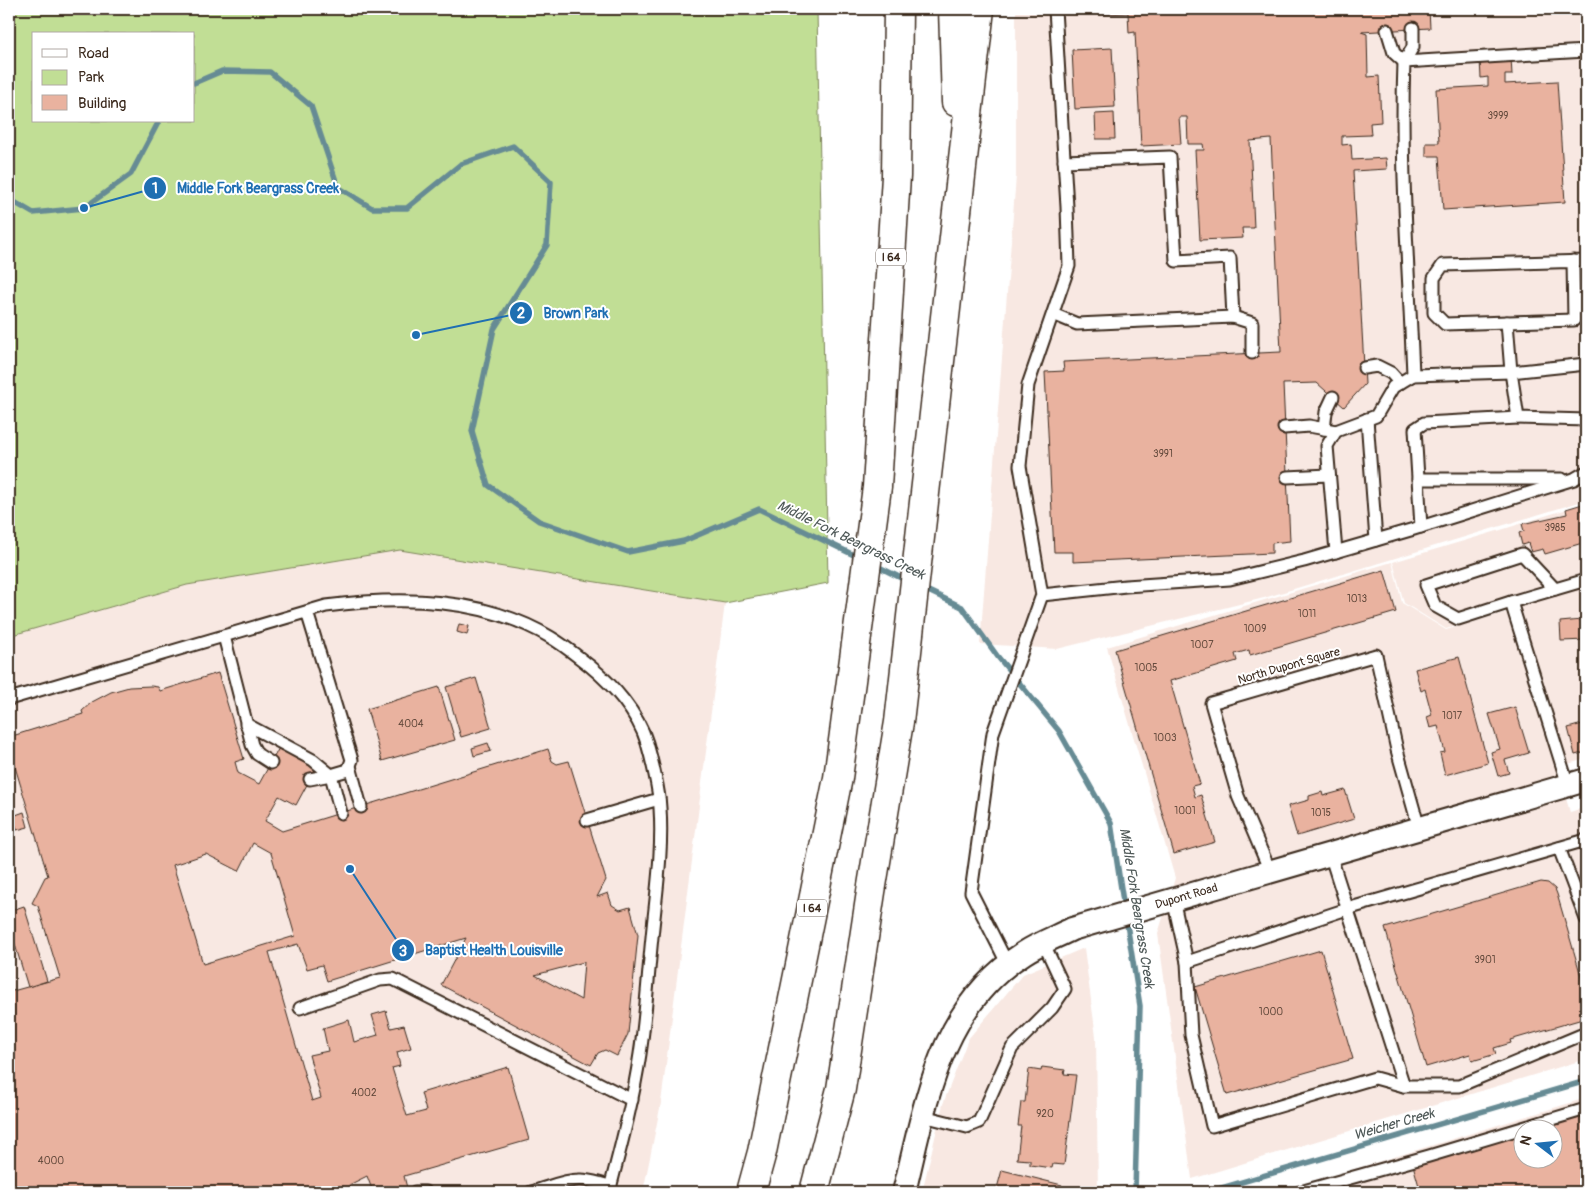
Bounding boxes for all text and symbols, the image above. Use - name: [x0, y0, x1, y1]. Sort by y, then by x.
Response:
- legend: [32, 32, 195, 122]
- text: Road: [78, 44, 109, 63]
- text: Park: [78, 68, 105, 87]
- text: Building: [78, 94, 126, 113]
- house number: 3999: [1487, 110, 1509, 122]
- callout: Middle Fork Beargrass Creek: [142, 173, 349, 202]
- text: 1: [152, 179, 158, 198]
- text: Middle Fork Beargrass Creek: [177, 180, 339, 197]
- road number: I 64: [876, 248, 906, 266]
- callout: Brown Park: [509, 298, 619, 327]
- text: 2: [517, 304, 525, 323]
- text: Brown Park: [544, 305, 609, 322]
- house number: 3991: [1153, 448, 1173, 460]
- water label: Middle Fork Beargrass Creek: [774, 497, 929, 584]
- house number: 3985: [1544, 522, 1566, 534]
- house number: 1013: [1347, 593, 1368, 605]
- house number: 1011: [1298, 608, 1316, 620]
- house number: 1009: [1244, 623, 1266, 635]
- house number: 1007: [1191, 639, 1214, 651]
- street label: North Dupont Square: [1236, 644, 1342, 688]
- house number: 1005: [1135, 662, 1158, 674]
- house number: 1017: [1442, 710, 1463, 722]
- house number: 4004: [398, 718, 424, 730]
- house number: 1003: [1153, 732, 1177, 744]
- house number: 1001: [1174, 805, 1196, 817]
- house number: 1015: [1311, 807, 1331, 819]
- water label: Middle Fork Beargrass Creek: [1116, 827, 1158, 991]
- street label: Dupont Road: [1153, 880, 1219, 912]
- road number: I 64: [797, 900, 827, 916]
- callout: Baptist Health Louisville: [390, 936, 573, 965]
- text: 3: [399, 942, 407, 961]
- text: Baptist Health Louisville: [425, 942, 564, 959]
- house number: 3901: [1474, 954, 1496, 966]
- house number: 1000: [1259, 1006, 1283, 1018]
- house number: 4002: [351, 1087, 377, 1099]
- water label: Weicher Creek: [1352, 1104, 1437, 1144]
- house number: 920: [1036, 1108, 1054, 1120]
- north arrow: [1512, 1118, 1562, 1168]
- text: N: [1517, 1134, 1535, 1147]
- house number: 4000: [38, 1155, 64, 1167]

